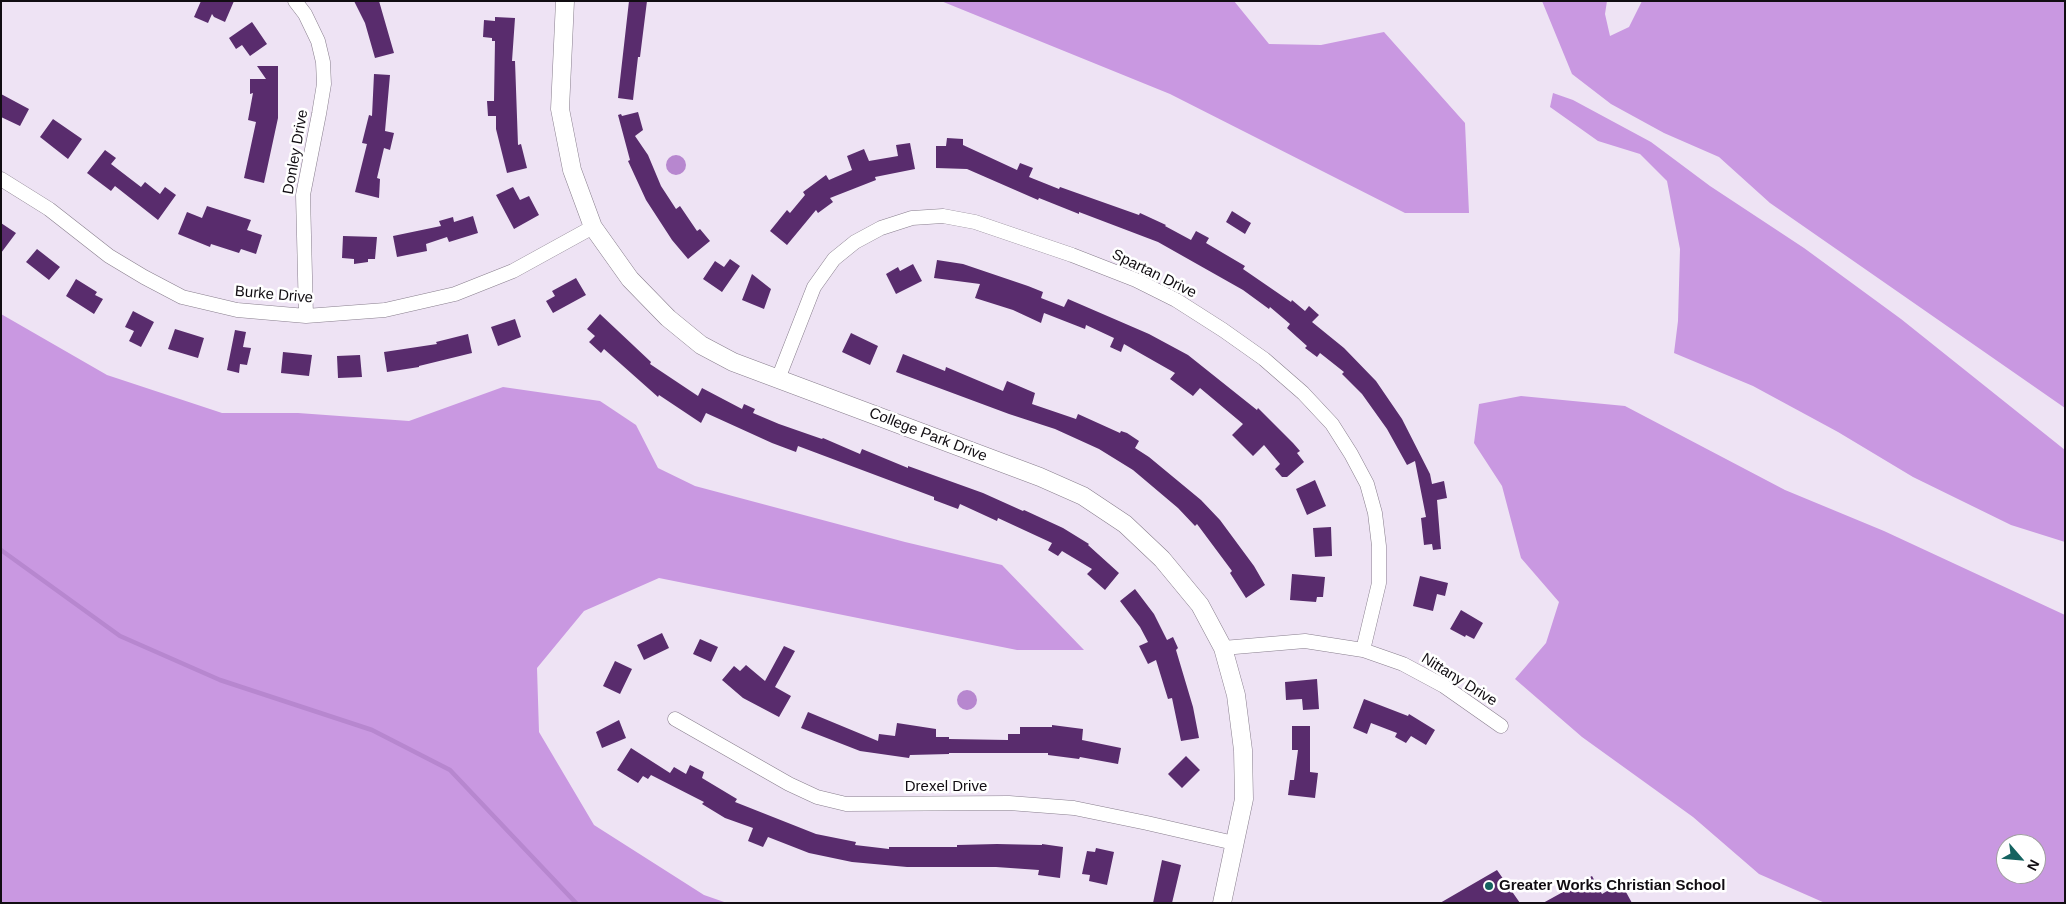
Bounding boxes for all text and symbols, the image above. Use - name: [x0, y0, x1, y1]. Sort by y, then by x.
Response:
- street label: Donley Drive: [280, 108, 312, 196]
- street label: Spartan Drive: [1109, 246, 1199, 302]
- street label: Burke Drive: [234, 283, 314, 307]
- street label: College Park Drive: [866, 404, 990, 466]
- street label: Nittany Drive: [1418, 650, 1500, 710]
- street label: Drexel Drive: [905, 778, 987, 796]
- north arrow: [1996, 834, 2046, 884]
- text: N: [2024, 857, 2043, 873]
- place label: Greater Works Christian School: [1499, 877, 1725, 895]
- marker: Greater Works Christian School: [1483, 880, 1495, 892]

